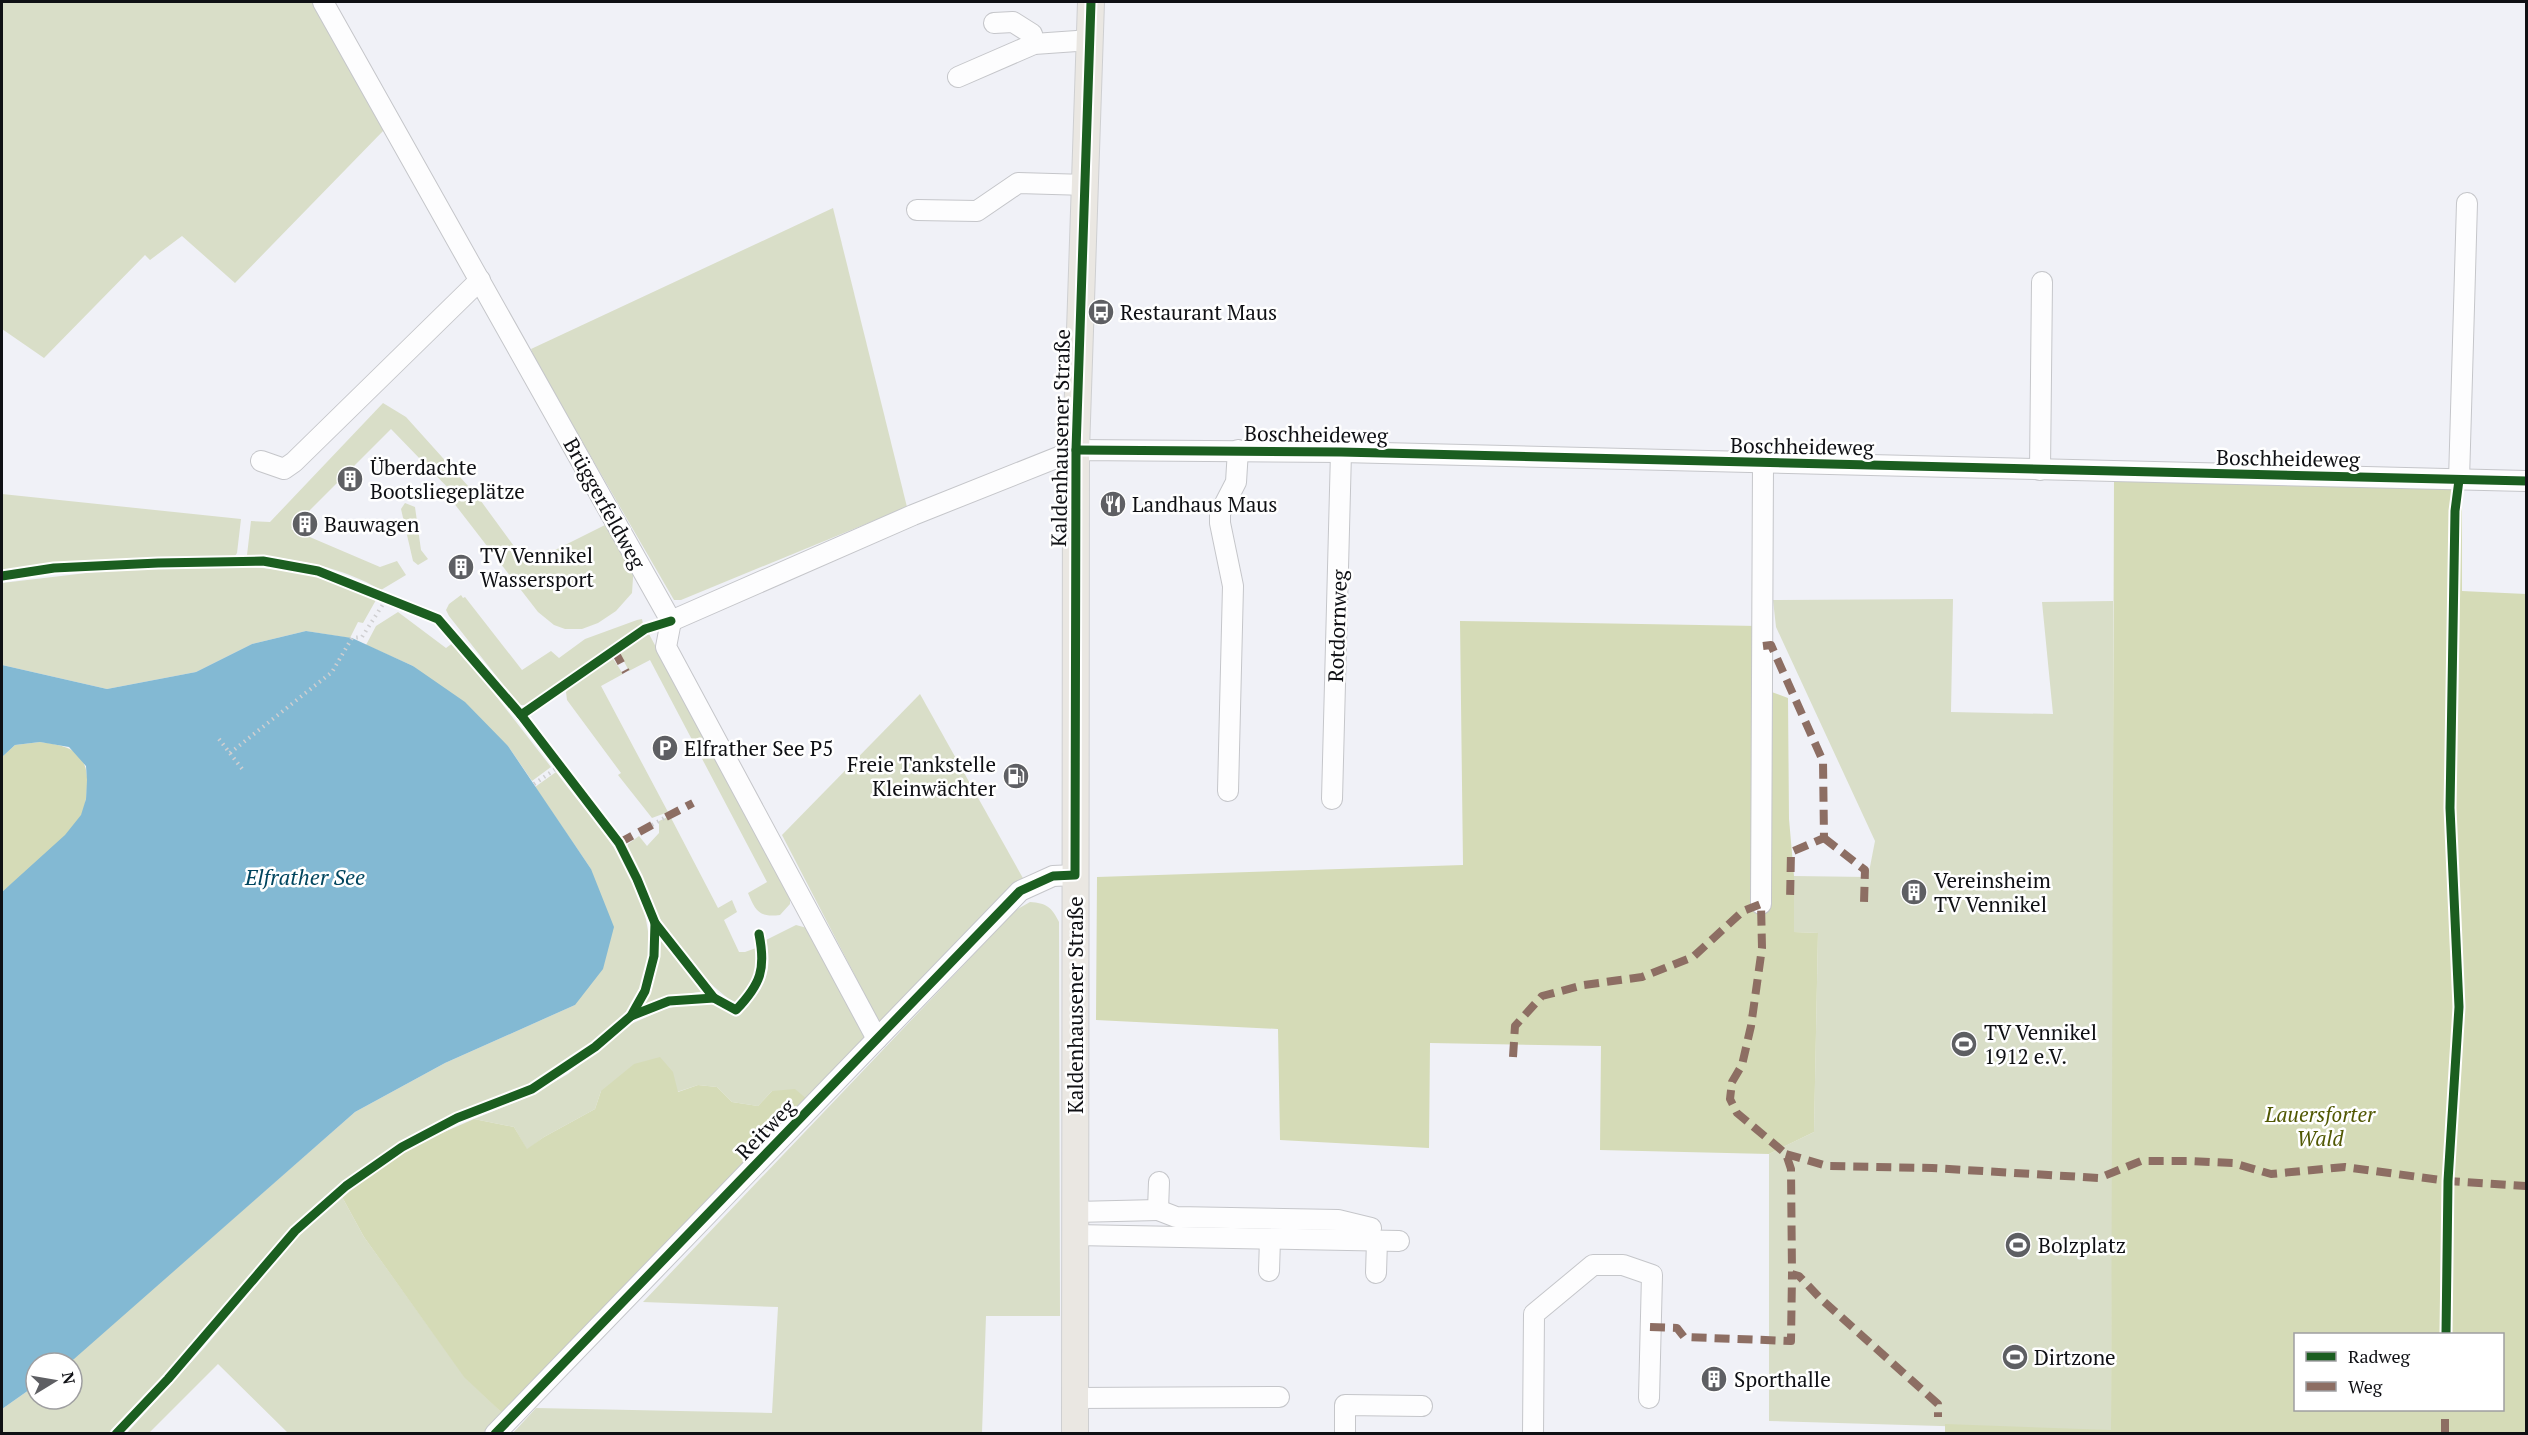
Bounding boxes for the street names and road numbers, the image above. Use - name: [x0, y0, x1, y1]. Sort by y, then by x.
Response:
- street label: Kaldenhausener Straße: [1044, 329, 1076, 547]
- street label: Boschheideweg: [1244, 419, 1389, 449]
- street label: Boschheideweg: [1730, 431, 1875, 461]
- street label: Brüggerfeldweg: [557, 432, 653, 574]
- street label: Boschheideweg: [2216, 443, 2361, 473]
- street label: Rotdornweg: [1321, 568, 1353, 683]
- street label: Kaldenhausener Straße: [1061, 896, 1089, 1114]
- street label: Reitweg: [729, 1092, 802, 1165]

